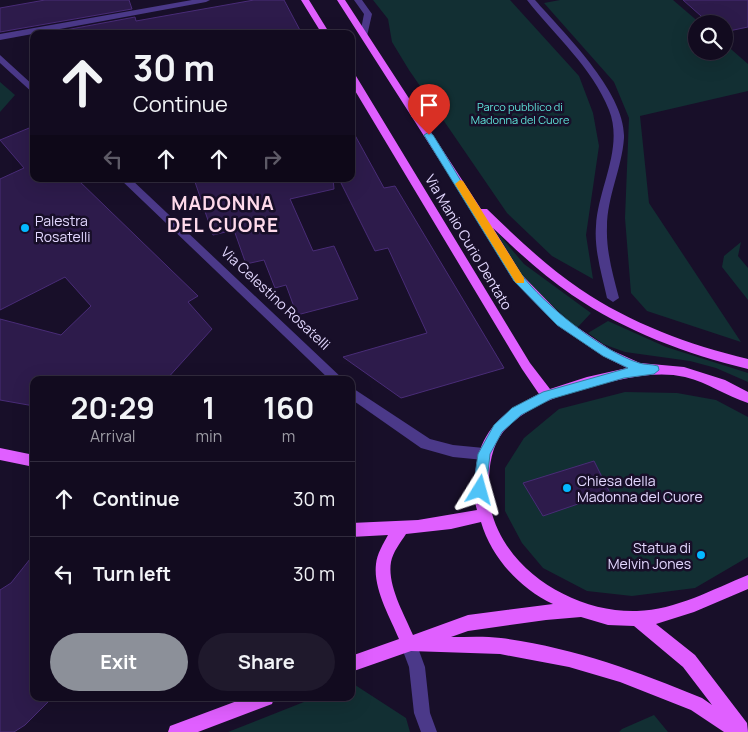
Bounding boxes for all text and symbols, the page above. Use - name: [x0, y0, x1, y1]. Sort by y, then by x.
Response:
- map controls: [688, 15, 733, 60]
- button: search: [688, 15, 733, 60]
- text: 30 m: [133, 44, 215, 92]
- icon: ahead: [50, 50, 115, 115]
- pin: [408, 84, 450, 135]
- text: Continue: [133, 89, 228, 119]
- icon: arrive: [415, 91, 443, 119]
- park label: Parco pubblico di Madonna del Cuore: [471, 99, 570, 127]
- icon: left: [99, 145, 127, 173]
- icon: ahead: [152, 145, 180, 173]
- icon: ahead: [205, 145, 233, 173]
- icon: right: [258, 145, 286, 173]
- street label: Via Manio Curio Dentato: [421, 171, 517, 313]
- district label: MADONNA DEL CUORE: [167, 190, 279, 238]
- place label: Palestra Rosatelli: [35, 211, 90, 246]
- marker: Palestra Rosatelli: [19, 222, 31, 234]
- street label: Via Celestino Rosatelli: [217, 242, 335, 354]
- text: 20:29: [71, 387, 155, 428]
- text: 1: [202, 387, 215, 428]
- text: 160: [263, 387, 314, 428]
- text: Arrival: [90, 425, 136, 447]
- text: min: [196, 425, 222, 447]
- text: m: [282, 425, 295, 447]
- position arrow: [453, 463, 505, 515]
- place label: Chiesa della Madonna del Cuore: [577, 471, 703, 506]
- marker: Chiesa della Madonna del Cuore: [561, 482, 573, 494]
- icon: ahead: [50, 485, 78, 513]
- text: Continue: [93, 486, 179, 512]
- text: 30 m: [293, 486, 335, 512]
- place label: Statua di Melvin Jones: [608, 538, 691, 573]
- marker: Statua di Melvin Jones: [695, 549, 707, 561]
- icon: left: [50, 560, 78, 588]
- text: Turn left: [93, 561, 171, 587]
- text: 30 m: [293, 561, 335, 587]
- button: Exit: [50, 633, 188, 691]
- button: Share: [198, 633, 335, 691]

